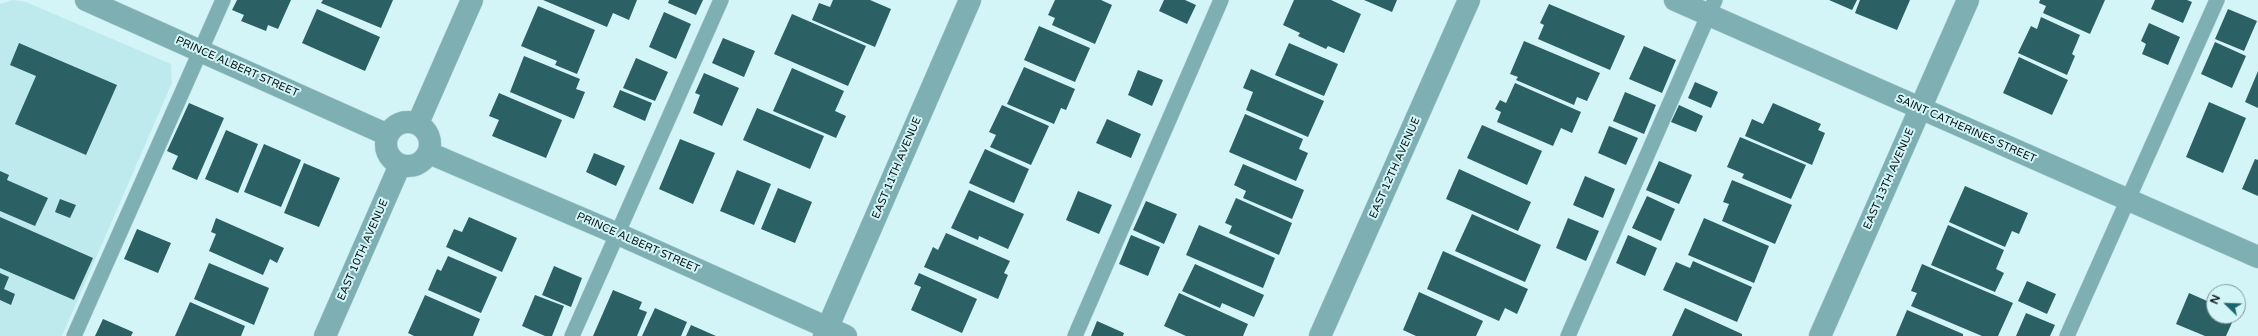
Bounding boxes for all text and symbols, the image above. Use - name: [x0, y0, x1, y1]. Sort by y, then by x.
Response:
- street label: PRINCE ALBERT STREET: [174, 34, 300, 100]
- street label: SAINT CATHERINES STREET: [1894, 92, 2038, 166]
- street label: EAST 11TH AVENUE: [870, 115, 924, 221]
- street label: EAST 12TH AVENUE: [1367, 115, 1423, 221]
- street label: EAST 13TH AVENUE: [1861, 126, 1917, 232]
- street label: EAST 10TH AVENUE: [335, 197, 391, 303]
- street label: PRINCE ALBERT STREET: [575, 210, 701, 276]
- north arrow: [2206, 284, 2246, 324]
- text: N: [2208, 293, 2223, 306]

